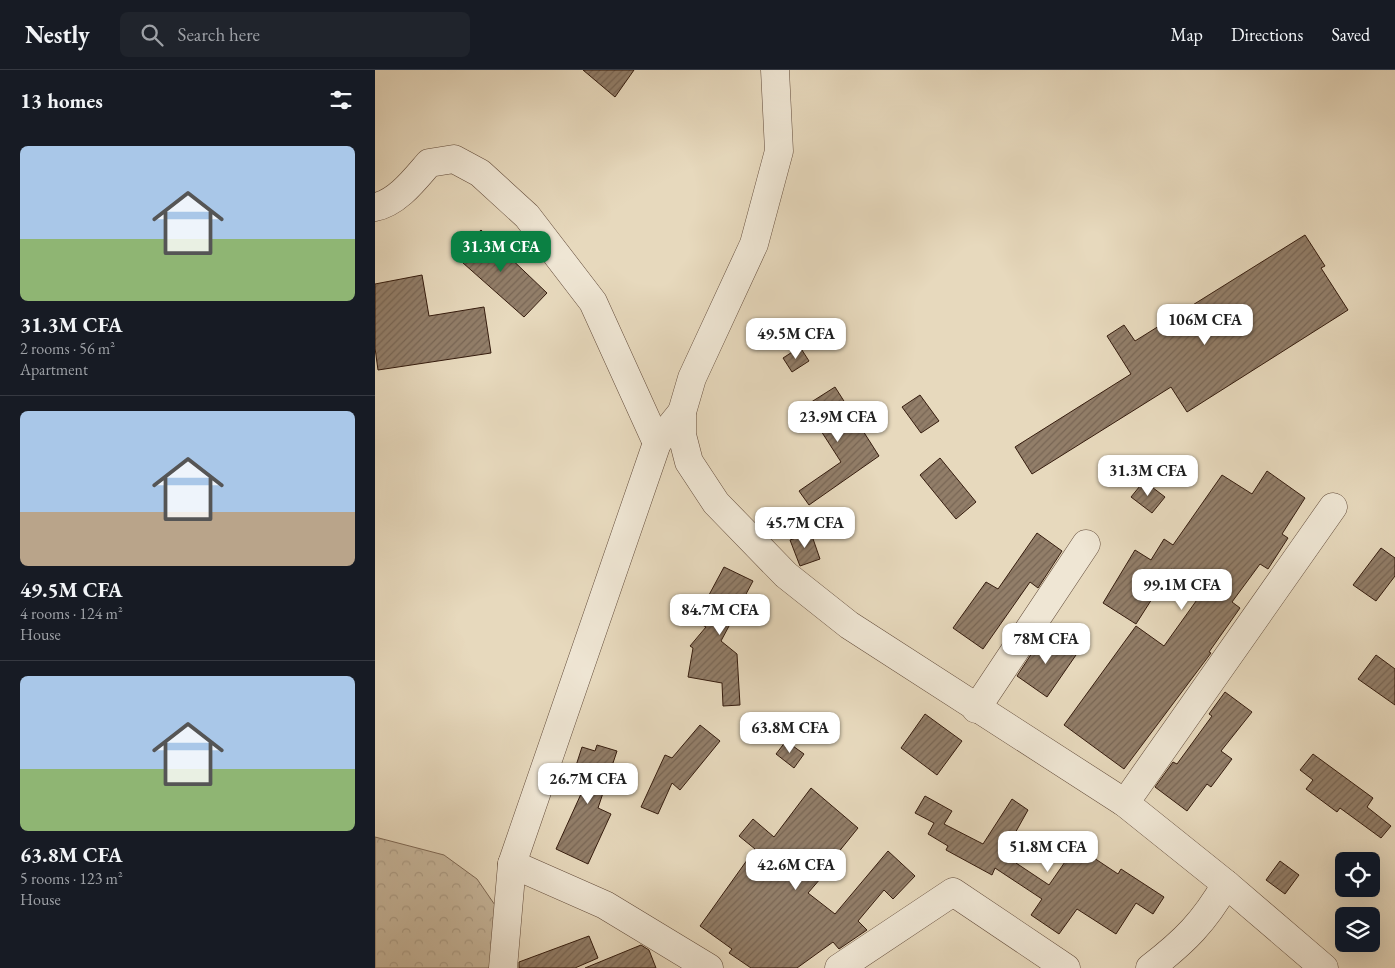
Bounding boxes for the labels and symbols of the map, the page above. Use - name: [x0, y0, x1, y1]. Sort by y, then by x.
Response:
- pin: 31.3M CFA: [444, 230, 558, 273]
- pin: 106M CFA: [1153, 304, 1257, 346]
- pin: 49.5M CFA: [739, 318, 853, 360]
- pin: 23.9M CFA: [781, 400, 895, 443]
- pin: 31.3M CFA: [1091, 454, 1205, 497]
- pin: 45.7M CFA: [748, 506, 862, 549]
- pin: 99.1M CFA: [1125, 568, 1239, 611]
- pin: 84.7M CFA: [663, 594, 777, 636]
- pin: 78M CFA: [1000, 622, 1092, 665]
- pin: 63.8M CFA: [733, 712, 847, 754]
- pin: 26.7M CFA: [531, 762, 645, 805]
- pin: 51.8M CFA: [991, 830, 1105, 873]
- pin: 42.6M CFA: [739, 848, 853, 891]

